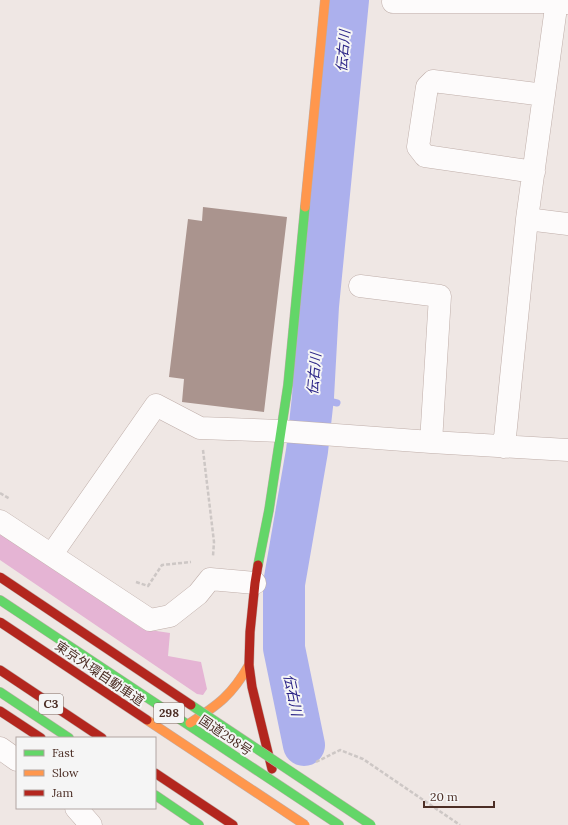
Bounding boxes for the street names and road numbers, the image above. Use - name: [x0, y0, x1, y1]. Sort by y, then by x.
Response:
- street label: 東京外環自動車道: [52, 637, 148, 710]
- road number: C3: [39, 694, 63, 714]
- road number: 298: [154, 703, 184, 723]
- street label: 国道298号: [196, 711, 256, 759]

